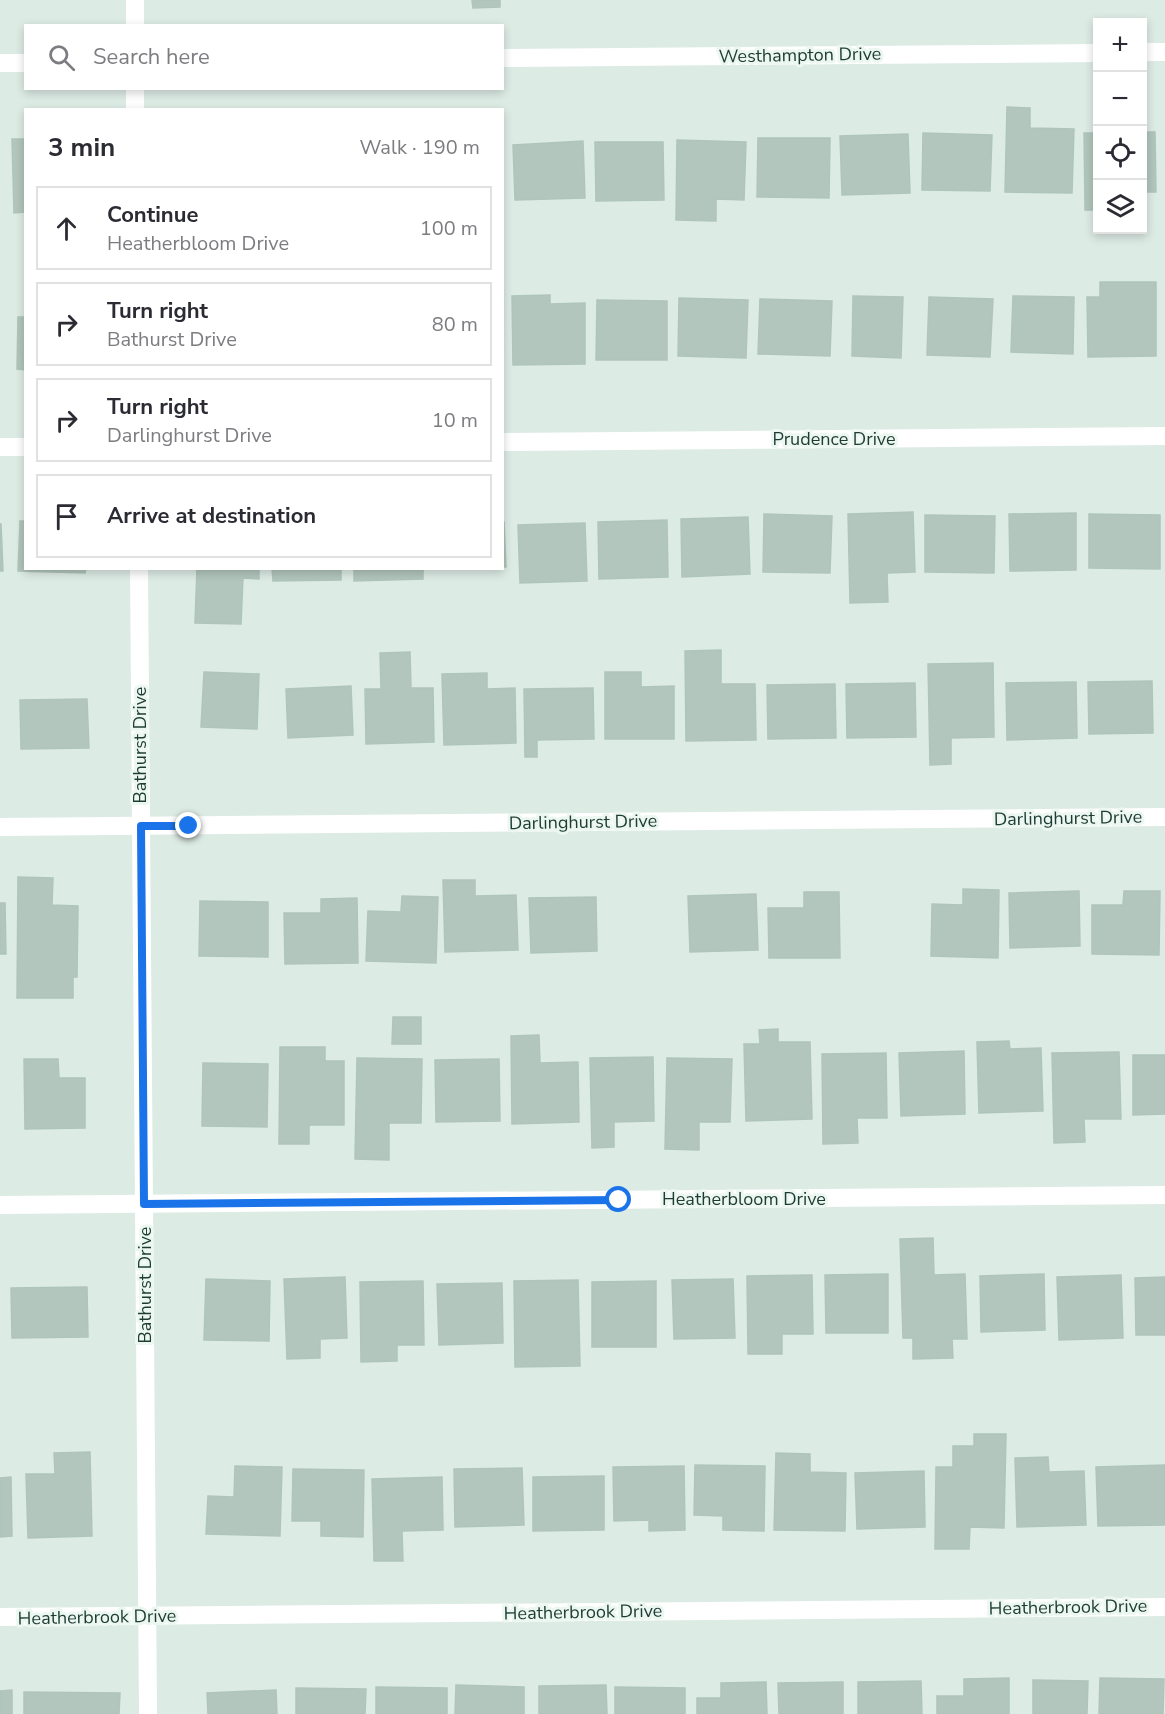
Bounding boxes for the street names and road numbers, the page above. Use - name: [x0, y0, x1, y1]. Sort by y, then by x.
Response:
- street label: Westhampton Drive: [719, 42, 881, 68]
- street label: Prudence Drive: [772, 427, 896, 451]
- street label: Bathurst Drive: [128, 687, 152, 803]
- street label: Darlinghurst Drive: [994, 805, 1142, 831]
- street label: Darlinghurst Drive: [509, 809, 657, 835]
- street label: Heatherbloom Drive: [662, 1187, 826, 1211]
- street label: Bathurst Drive: [133, 1227, 157, 1343]
- street label: Heatherbrook Drive: [989, 1594, 1147, 1620]
- street label: Heatherbrook Drive: [504, 1599, 662, 1625]
- street label: Heatherbrook Drive: [18, 1604, 176, 1630]

